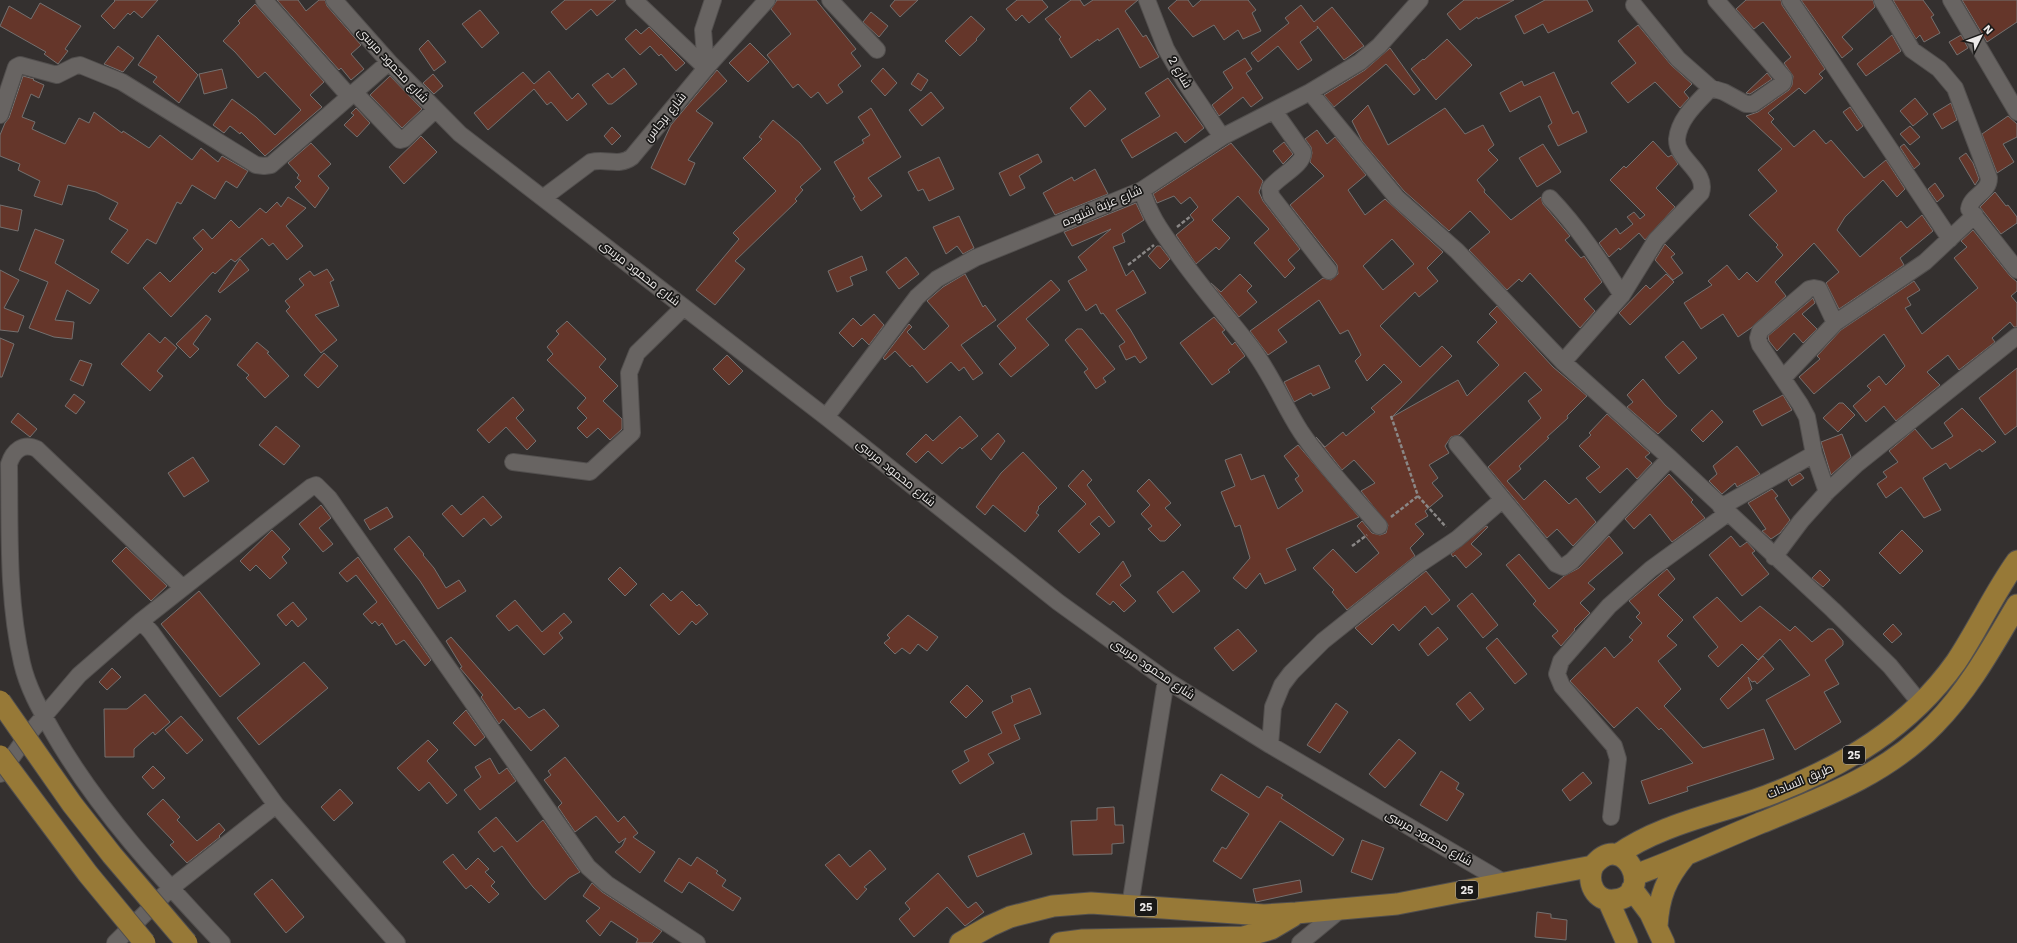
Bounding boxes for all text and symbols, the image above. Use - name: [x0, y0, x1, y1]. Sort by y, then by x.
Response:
- north arrow: [1961, 16, 2001, 56]
- text: N: [1981, 22, 1996, 37]
- street label: شارع محمود مرسى: [354, 24, 432, 106]
- street label: شارع 2: [1164, 54, 1195, 91]
- street label: شارع برجاس: [641, 90, 690, 145]
- street label: شارع عزبة شنوده: [1060, 183, 1145, 230]
- street label: شارع محمود مرسى: [597, 237, 683, 309]
- street label: شارع محمود مرسى: [853, 437, 938, 510]
- street label: شارع محمود مرسى: [1108, 636, 1198, 703]
- road number: 25: [1843, 746, 1865, 764]
- street label: طريق السادات: [1765, 761, 1835, 801]
- street label: شارع محمود مرسى: [1383, 807, 1475, 869]
- road number: 25: [1456, 881, 1478, 899]
- road number: 25: [1135, 898, 1157, 916]

